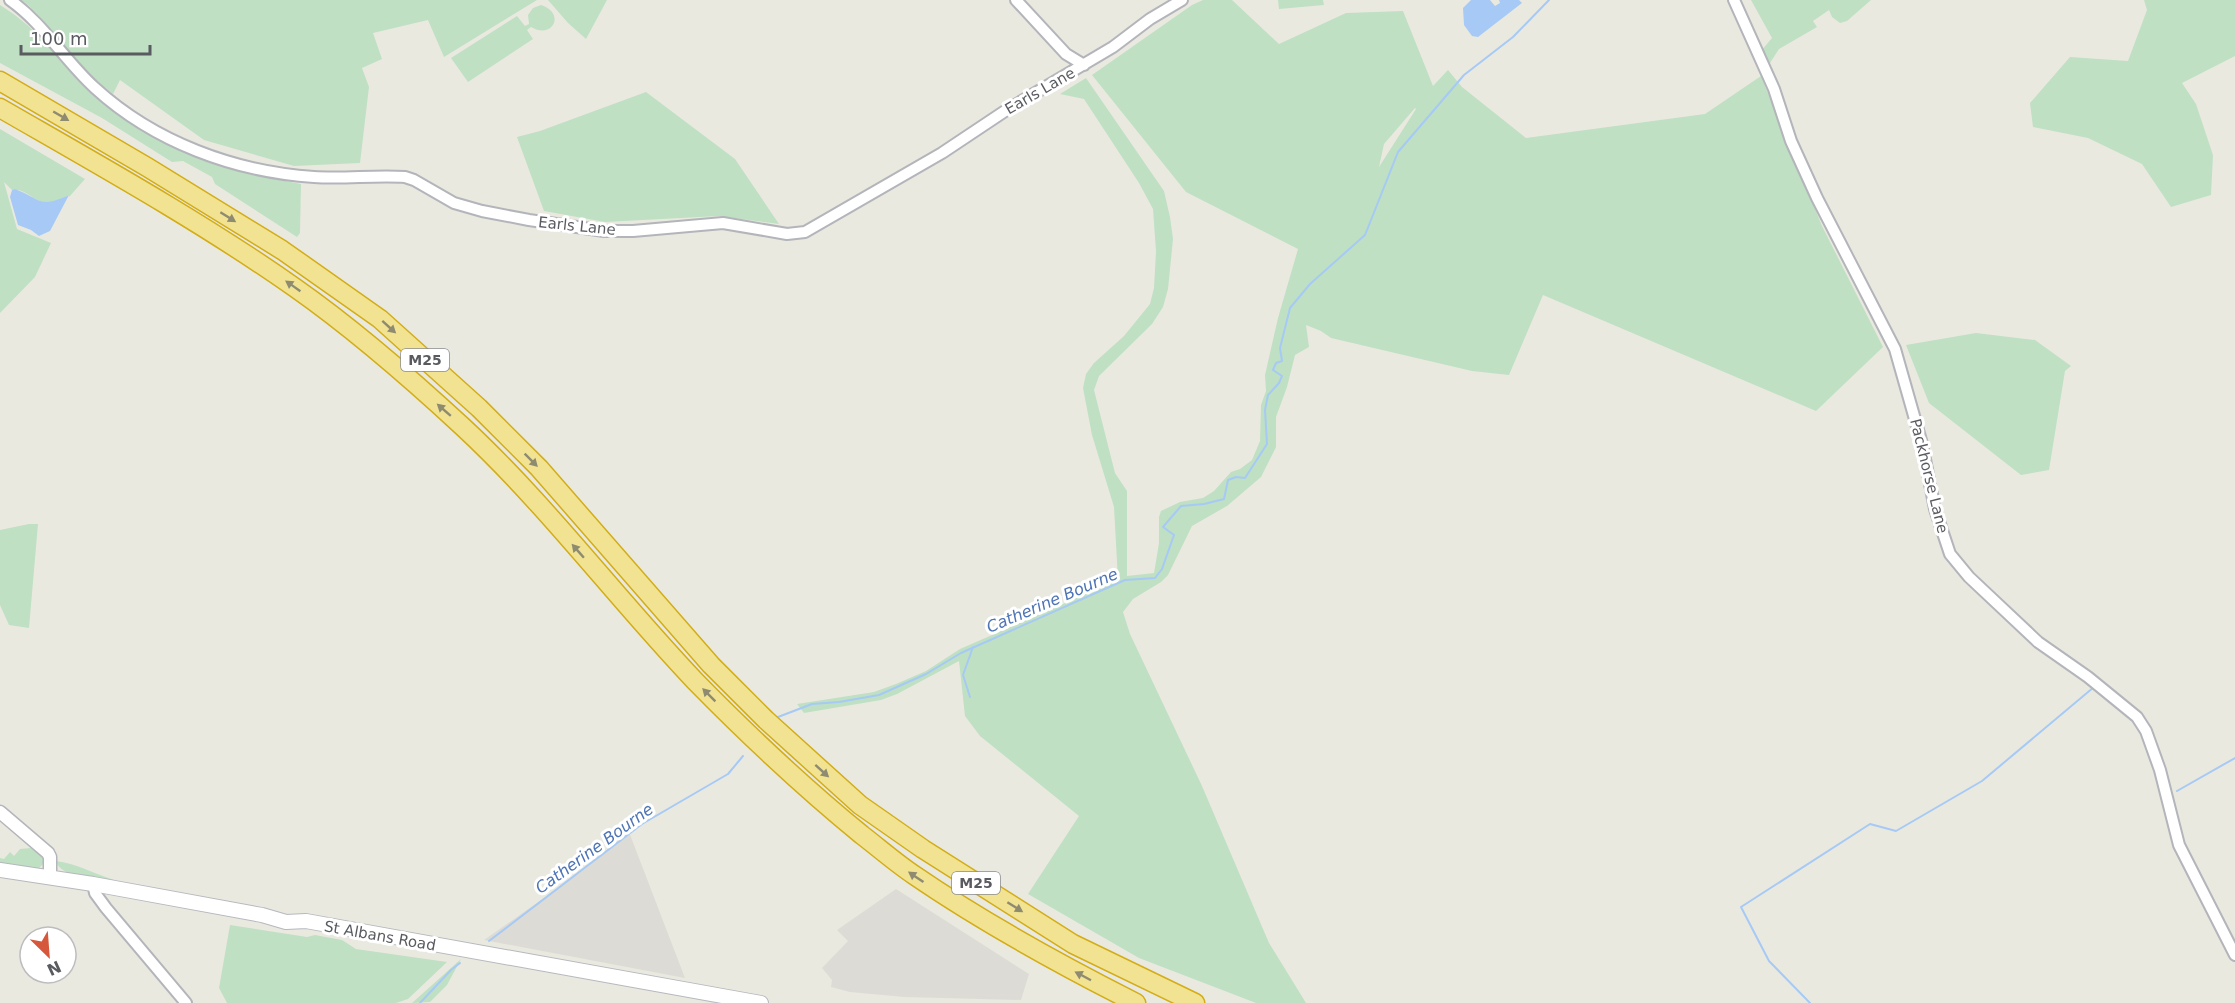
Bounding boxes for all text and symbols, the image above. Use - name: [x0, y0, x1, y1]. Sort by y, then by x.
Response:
- scale bar: [21, 18, 150, 56]
- text: 100 m: [30, 28, 88, 49]
- street label: Earls Lane: [1002, 64, 1078, 118]
- one-way arrow: [53, 111, 69, 122]
- one-way arrow: [220, 211, 237, 222]
- street label: Earls Lane: [537, 213, 617, 239]
- one-way arrow: [286, 280, 302, 292]
- one-way arrow: [381, 320, 396, 333]
- road number: M25: [401, 349, 449, 371]
- one-way arrow: [437, 404, 452, 417]
- street label: Packhorse Lane: [1906, 417, 1952, 535]
- one-way arrow: [524, 453, 538, 467]
- one-way arrow: [572, 543, 585, 559]
- water label: Catherine Bourne: [984, 564, 1121, 637]
- one-way arrow: [703, 689, 717, 703]
- one-way arrow: [814, 764, 829, 777]
- water label: Catherine Bourne: [532, 799, 657, 897]
- one-way arrow: [908, 871, 924, 882]
- road number: M25: [952, 872, 1000, 894]
- one-way arrow: [1007, 902, 1023, 913]
- street label: St Albans Road: [323, 917, 437, 955]
- north arrow: [18, 925, 78, 985]
- text: N: [44, 957, 64, 980]
- one-way arrow: [1075, 972, 1092, 981]

